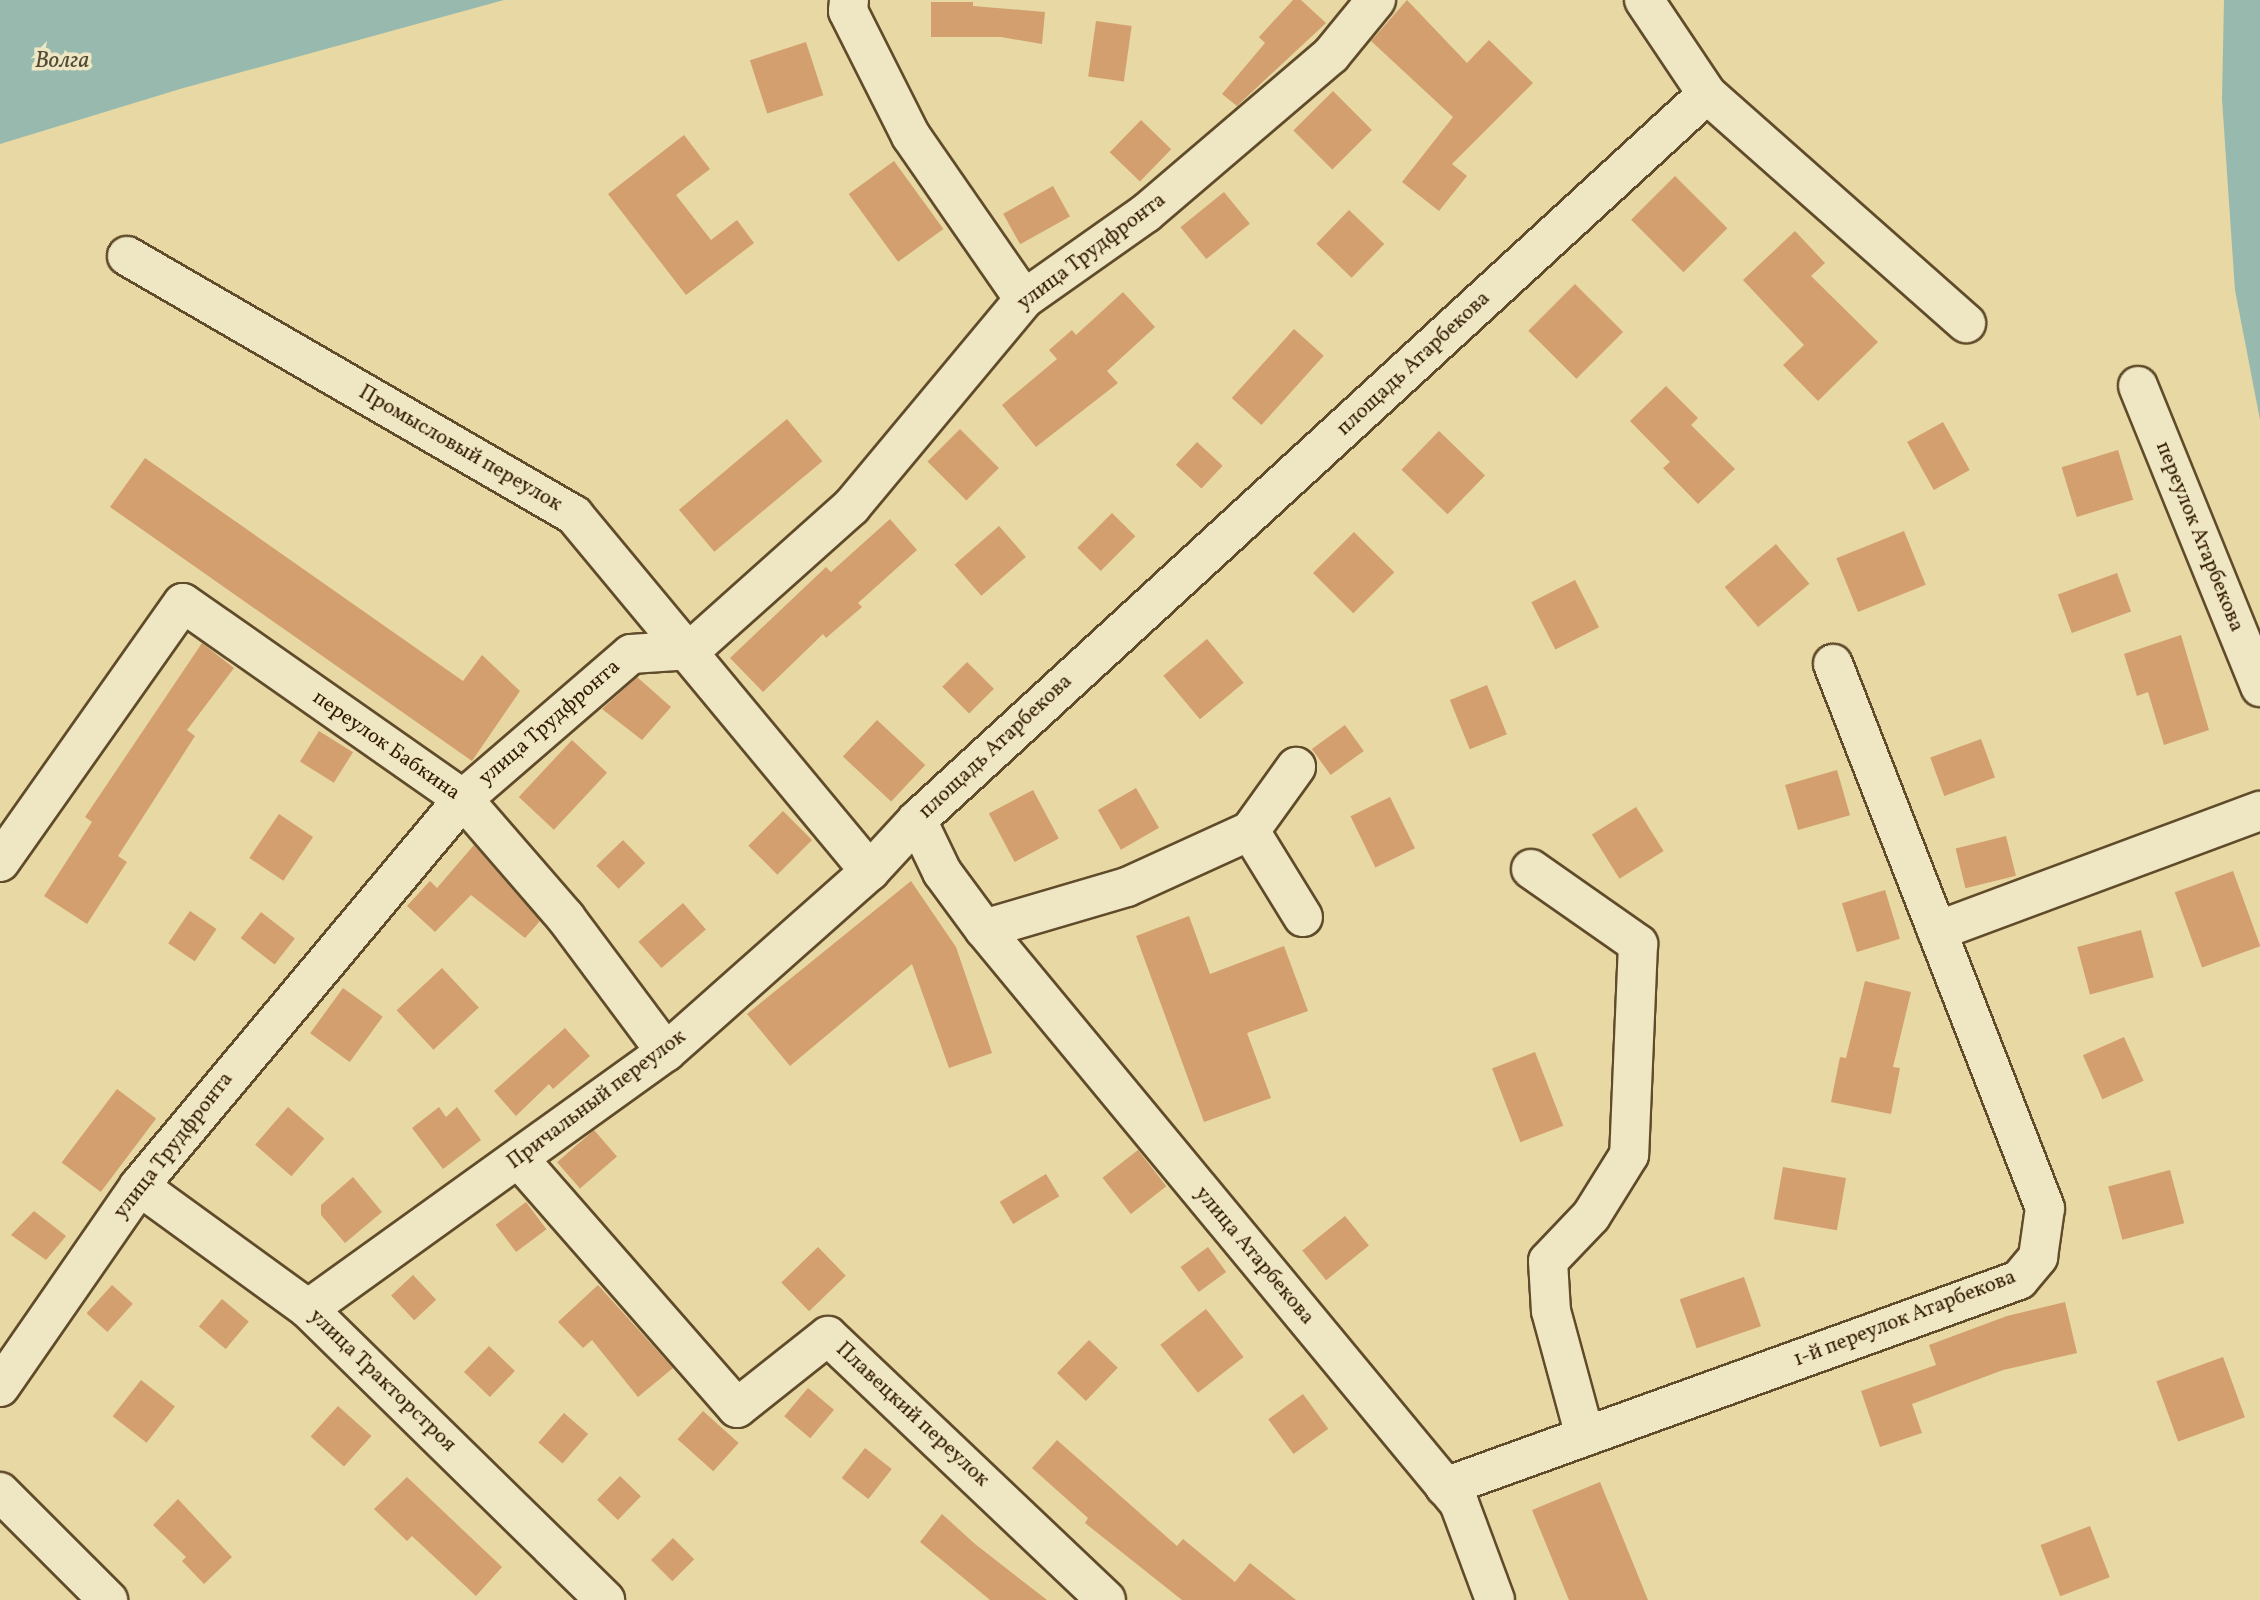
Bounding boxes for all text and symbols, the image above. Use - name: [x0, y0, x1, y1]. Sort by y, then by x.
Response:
- water label: Волга: [35, 47, 89, 75]
- street label: улица Трудфронта: [1012, 188, 1172, 316]
- street label: площадь Атарбекова: [1332, 286, 1496, 442]
- street label: Промысловый переулок: [354, 380, 566, 518]
- street label: переулок Атарбекова: [2149, 438, 2249, 636]
- street label: улица Трудфронта: [474, 654, 626, 792]
- street label: площадь Атарбекова: [914, 669, 1078, 825]
- street label: переулок Бабкина: [307, 686, 465, 806]
- street label: Причальный переулок: [503, 1025, 691, 1175]
- street label: улица Трудфронта: [109, 1067, 239, 1225]
- street label: улица Атарбекова: [1189, 1182, 1319, 1330]
- street label: 1-й переулок Атарбекова: [1790, 1265, 2020, 1373]
- street label: улица Тракторстроя: [303, 1304, 461, 1458]
- street label: Плавецкий переулок: [830, 1337, 994, 1493]

